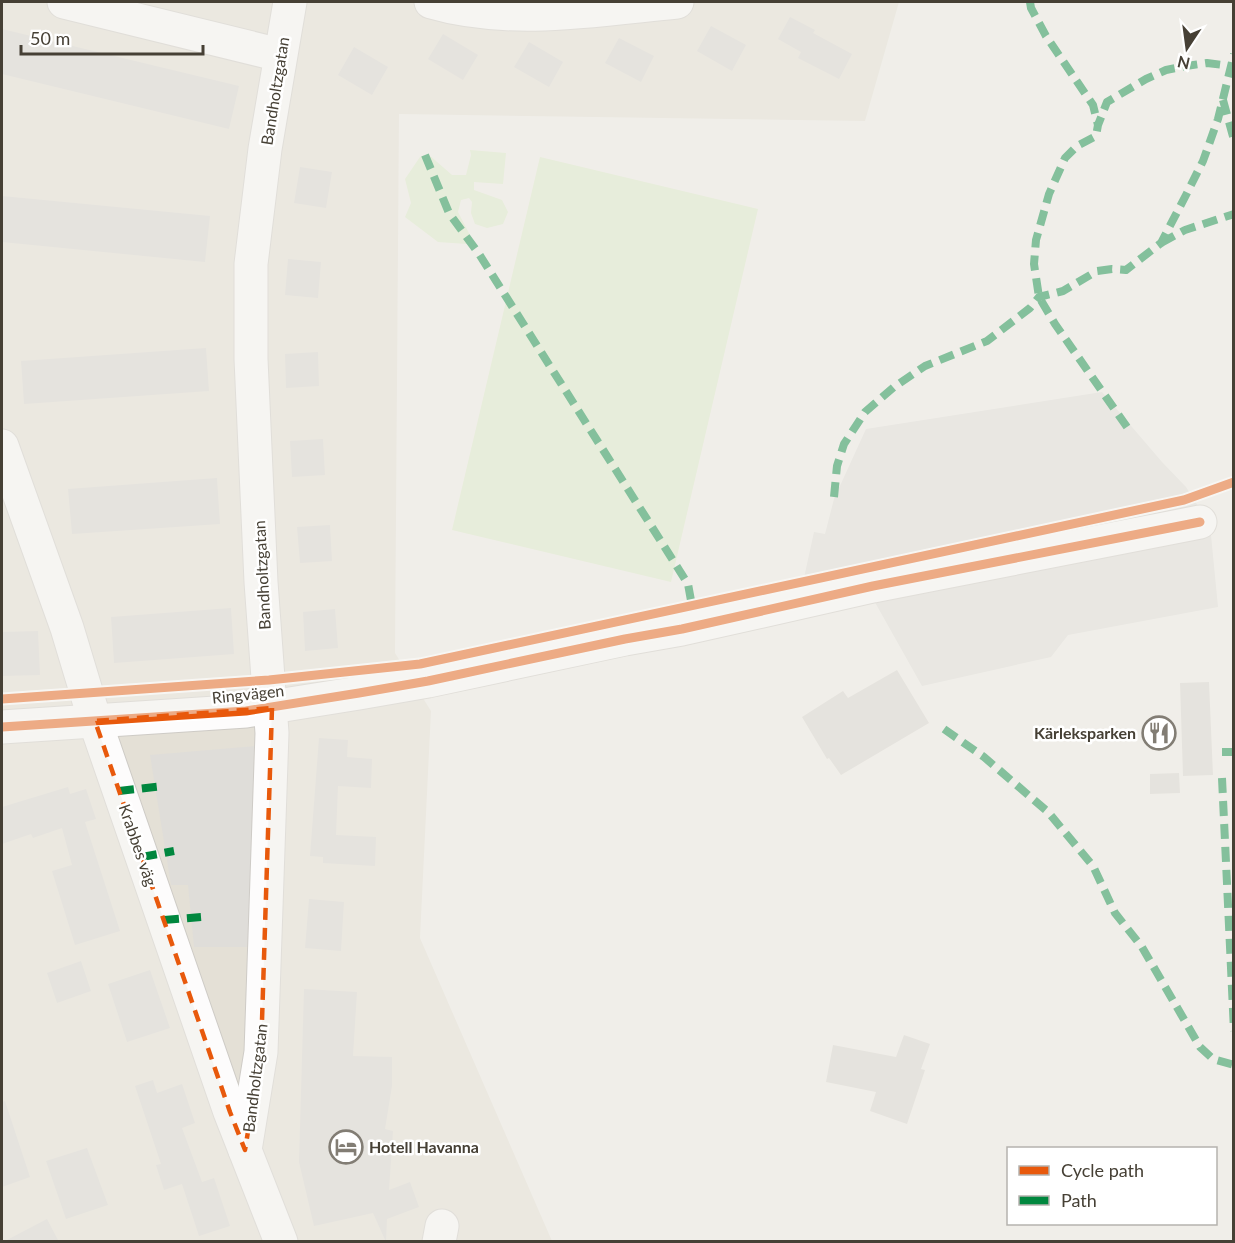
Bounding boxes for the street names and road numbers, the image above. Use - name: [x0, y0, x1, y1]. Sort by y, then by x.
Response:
- street label: Bandholtzgatan: [257, 35, 292, 147]
- street label: Bandholtzgatan: [249, 520, 274, 630]
- street label: Ringvägen: [211, 680, 285, 707]
- street label: Krabbes väg: [116, 801, 161, 888]
- street label: Bandholtzgatan: [238, 1022, 271, 1133]

